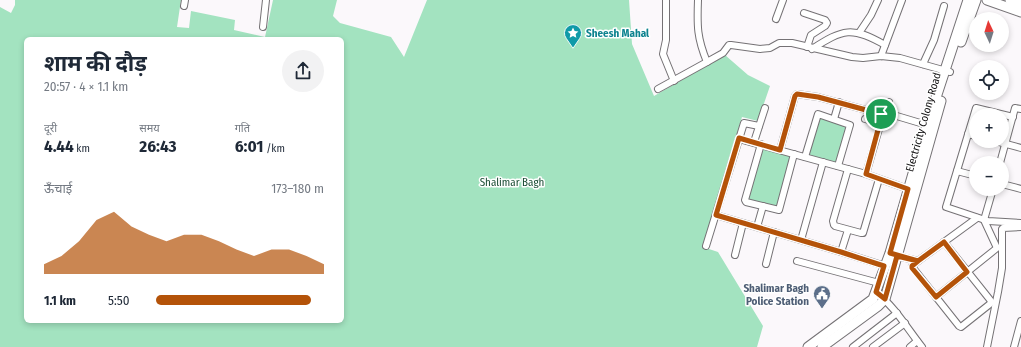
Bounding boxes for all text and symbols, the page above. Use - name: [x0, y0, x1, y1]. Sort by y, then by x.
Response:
- north arrow: [969, 12, 1009, 52]
- map controls: [969, 12, 1009, 196]
- place icon: Sheesh Mahal: [563, 23, 583, 48]
- place label: Sheesh Mahal: [586, 27, 650, 40]
- text: शाम की दौड़: [44, 50, 147, 77]
- button: share: [282, 50, 324, 92]
- button: locate: [969, 60, 1009, 100]
- street label: Electricity Colony Road: [903, 71, 944, 173]
- text: 20:57 · 4 × 1.1 km: [44, 79, 128, 94]
- pin: [864, 97, 898, 131]
- icon: arrive: [870, 103, 892, 125]
- button: +: [969, 108, 1009, 148]
- text: दूरी: [44, 122, 57, 135]
- text: समय: [139, 122, 160, 135]
- text: गति: [235, 122, 250, 135]
- text: 4.44: [44, 136, 74, 157]
- text: 26:43: [139, 136, 177, 157]
- text: 6:01: [235, 136, 264, 157]
- text: km: [74, 142, 90, 155]
- text: /km: [264, 142, 285, 155]
- button: −: [969, 156, 1009, 196]
- park label: Shalimar Bagh: [480, 176, 544, 189]
- text: ऊँचाई: [44, 181, 72, 196]
- text: 173–180 m: [271, 181, 324, 196]
- place label: Shalimar Bagh Police Station: [743, 282, 809, 308]
- public building icon: Shalimar Bagh Police Station: [812, 284, 832, 309]
- text: 1.1 km: [44, 293, 76, 308]
- text: 5:50: [108, 293, 130, 308]

